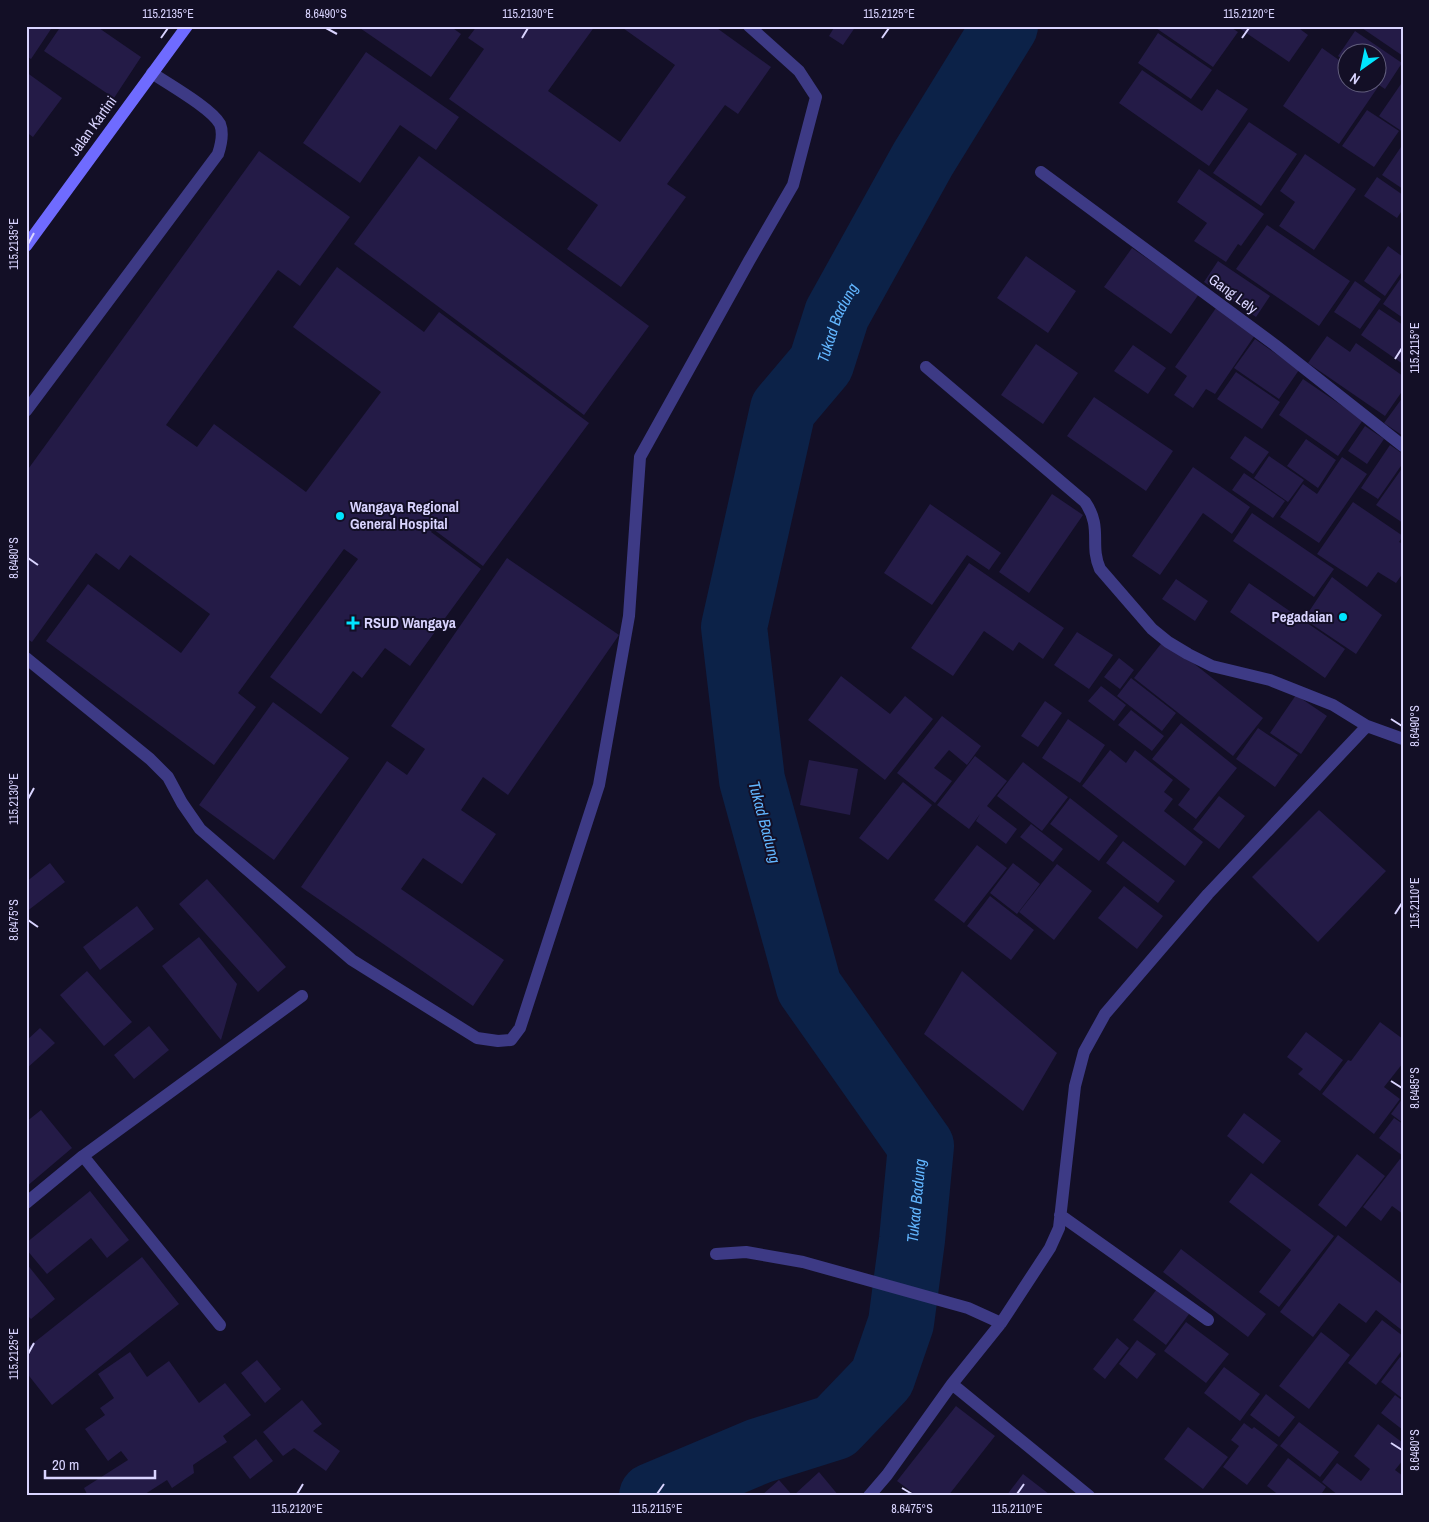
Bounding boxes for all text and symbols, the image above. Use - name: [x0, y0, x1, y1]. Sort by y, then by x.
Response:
- text: 115.2135°E: [142, 6, 194, 22]
- text: 8.6490°S: [305, 6, 347, 22]
- text: 115.2130°E: [502, 6, 554, 22]
- text: 115.2125°E: [863, 6, 915, 22]
- text: 115.2120°E: [1223, 6, 1275, 22]
- north arrow: [1336, 42, 1386, 92]
- text: N: [1347, 69, 1363, 89]
- street label: Jalan Kartini: [64, 92, 121, 160]
- text: 115.2135°E: [6, 218, 22, 270]
- street label: Gang Lely: [1204, 269, 1263, 319]
- water label: Tukad Badung: [811, 279, 863, 365]
- text: 115.2115°E: [1407, 323, 1423, 373]
- place label: Wangaya Regional General Hospital: [350, 496, 459, 534]
- marker: Wangaya Regional General Hospital: [334, 510, 346, 522]
- text: 8.6480°S: [6, 537, 22, 579]
- place label: Pegadaian: [1271, 606, 1333, 627]
- marker: Pegadaian: [1337, 611, 1349, 623]
- place label: RSUD Wangaya: [364, 612, 456, 633]
- marker: RSUD Wangaya: [346, 616, 360, 630]
- text: 8.6490°S: [1407, 705, 1423, 747]
- text: 115.2130°E: [6, 773, 22, 825]
- water label: Tukad Badung: [743, 778, 787, 866]
- text: 115.2110°E: [1407, 878, 1423, 928]
- text: 8.6475°S: [6, 899, 22, 941]
- text: 8.6485°S: [1407, 1067, 1423, 1109]
- water label: Tukad Badung: [901, 1158, 931, 1244]
- text: 115.2125°E: [6, 1328, 22, 1380]
- text: 8.6480°S: [1407, 1429, 1423, 1471]
- scale bar: [45, 1447, 155, 1479]
- text: 20 m: [52, 1454, 79, 1475]
- text: 115.2120°E: [271, 1501, 323, 1517]
- text: 115.2115°E: [632, 1501, 682, 1517]
- text: 8.6475°S: [891, 1501, 933, 1517]
- text: 115.2110°E: [992, 1501, 1042, 1517]

